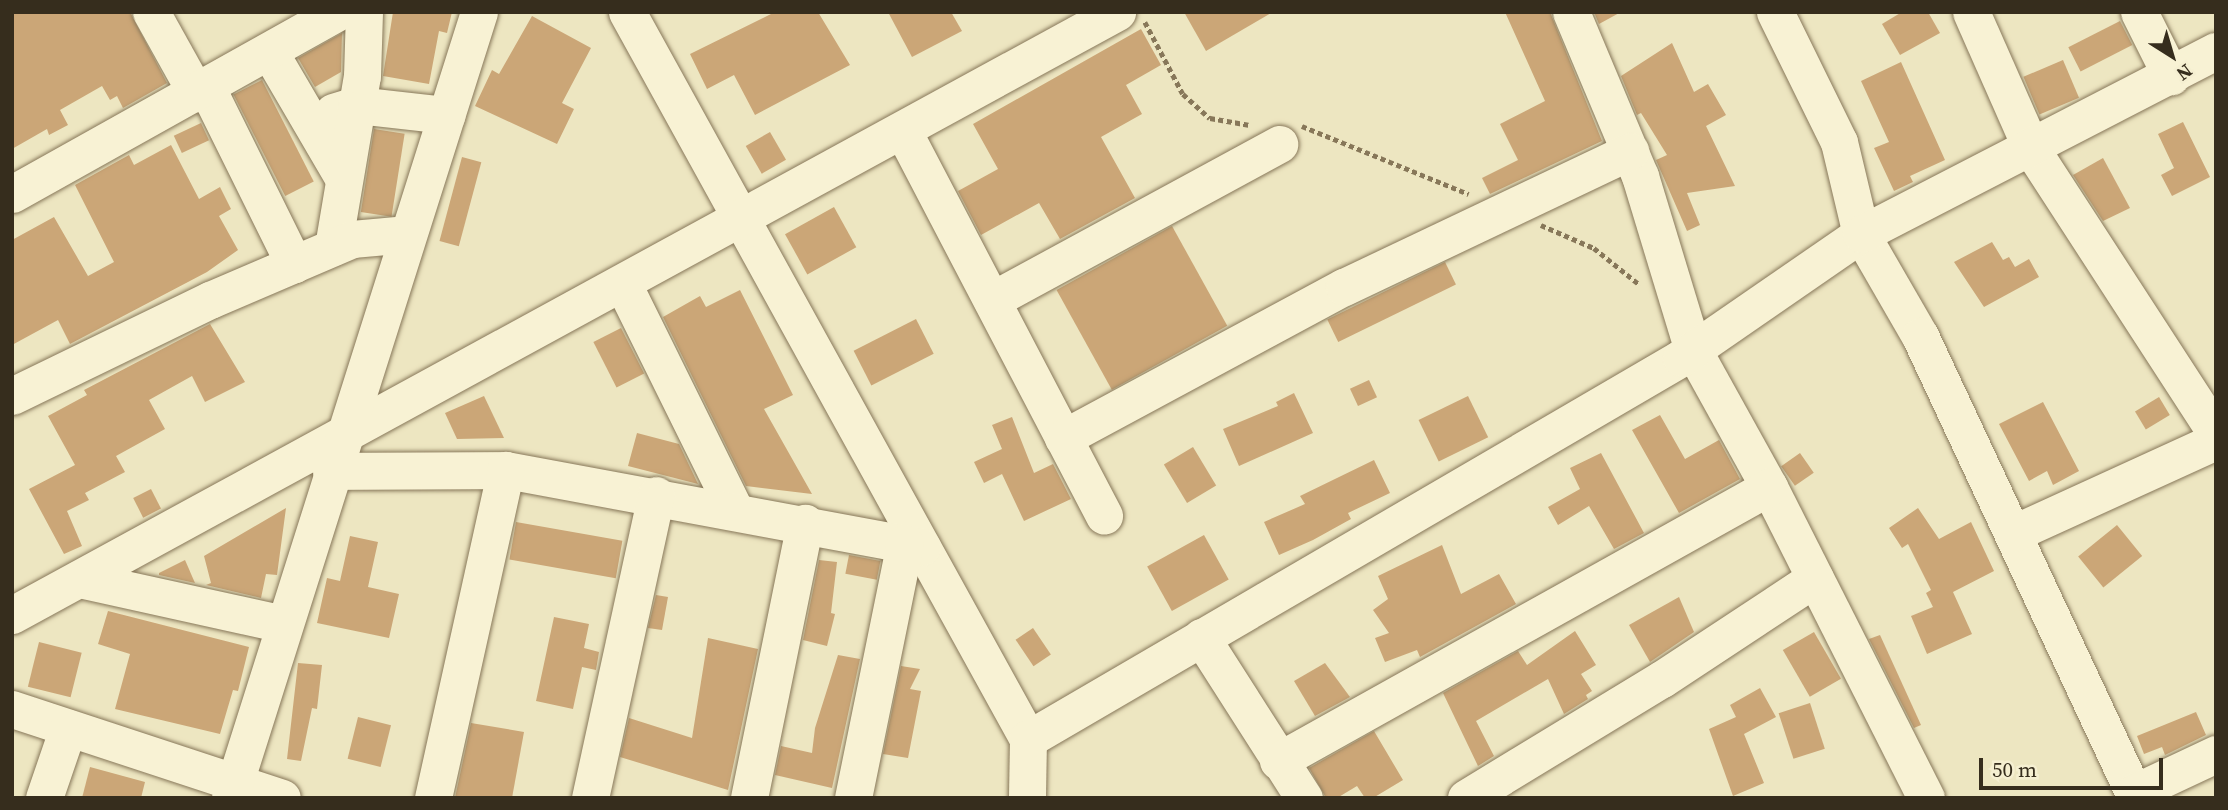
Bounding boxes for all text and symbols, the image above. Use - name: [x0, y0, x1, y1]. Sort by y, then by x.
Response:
- north arrow: [2137, 21, 2207, 91]
- text: N: [2171, 58, 2198, 87]
- scale bar: [1983, 744, 2167, 788]
- text: 50 m: [1992, 755, 2037, 784]

